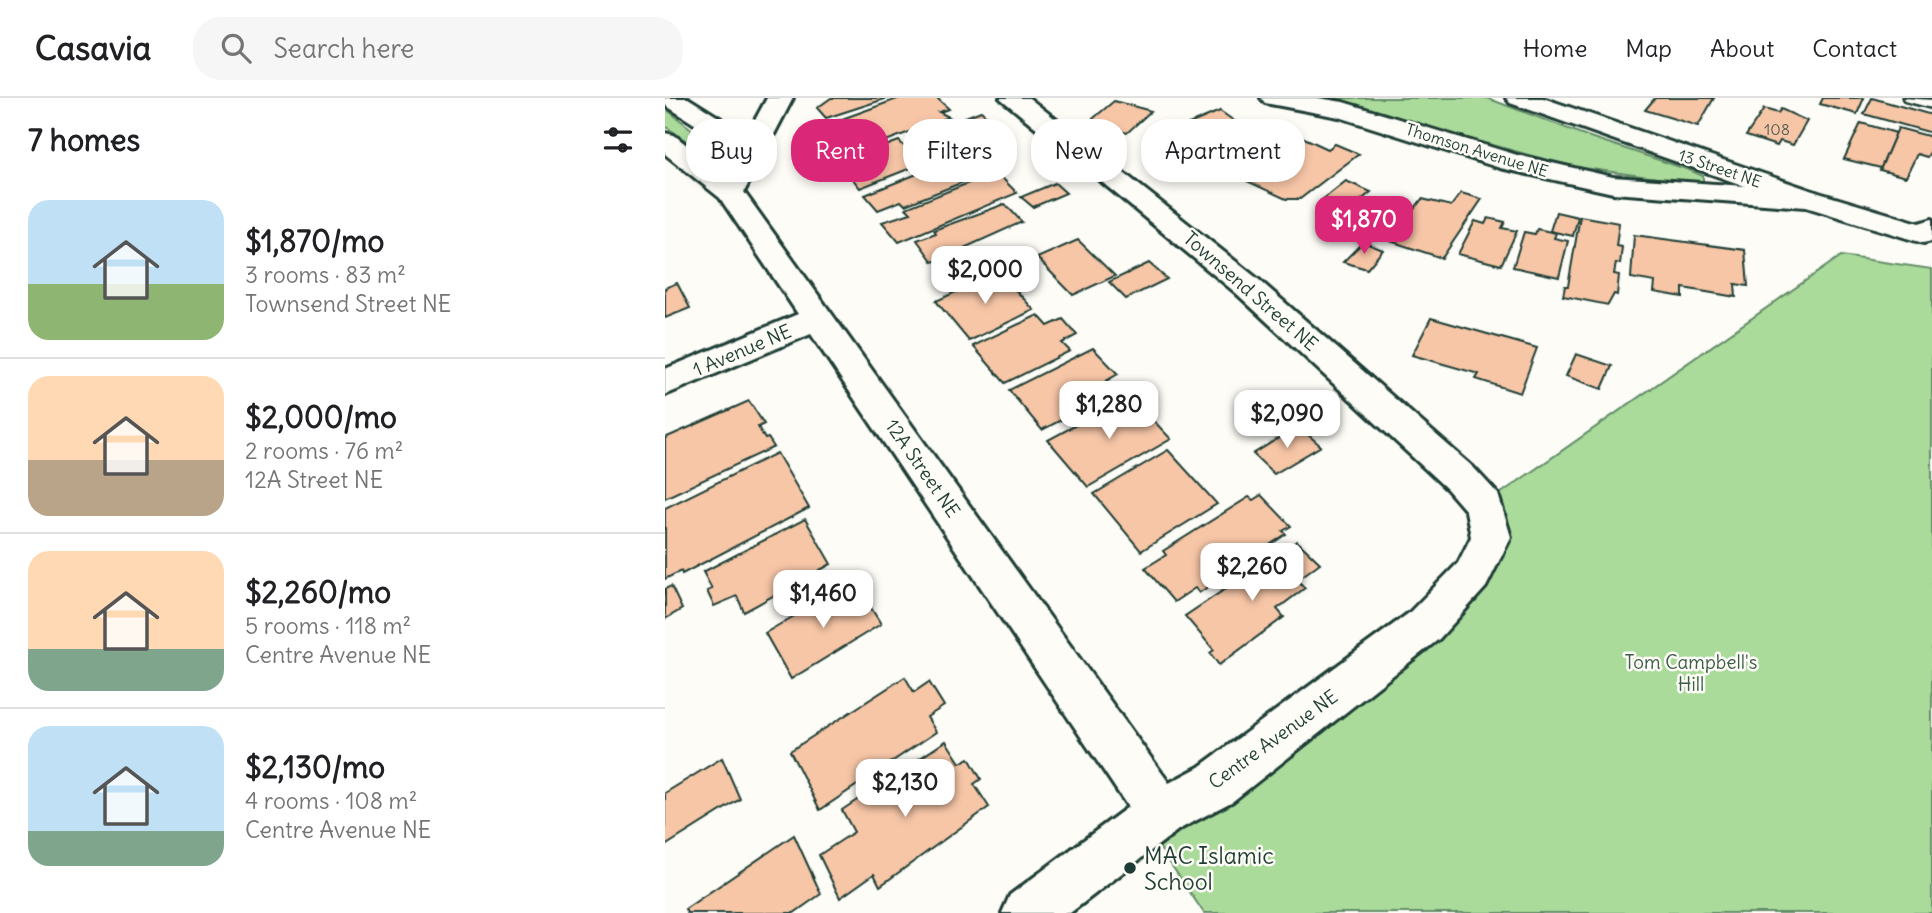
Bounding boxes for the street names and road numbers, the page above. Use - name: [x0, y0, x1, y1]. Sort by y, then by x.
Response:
- street label: Thomson Avenue NE: [1403, 119, 1551, 181]
- street label: 13 Street NE: [1676, 145, 1764, 191]
- street label: Townsend Street NE: [1179, 226, 1323, 356]
- street label: 1 Avenue NE: [689, 319, 795, 381]
- street label: 12A Street NE: [880, 414, 966, 522]
- street label: Centre Avenue NE: [1204, 684, 1342, 794]

